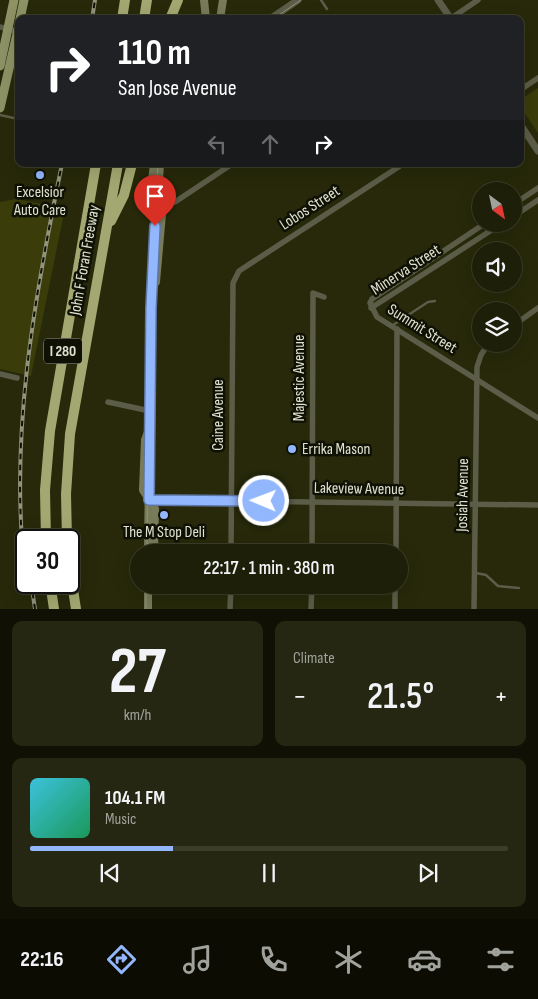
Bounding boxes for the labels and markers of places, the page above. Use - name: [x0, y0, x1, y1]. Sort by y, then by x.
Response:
- marker: Excelsior Auto Care: [34, 169, 46, 181]
- pin: [134, 175, 176, 226]
- place label: Excelsior Auto Care: [13, 183, 66, 220]
- place label: Errika Mason: [302, 440, 370, 459]
- marker: Errika Mason: [286, 443, 298, 455]
- marker: The M Stop Deli: [158, 509, 170, 521]
- place label: The M Stop Deli: [123, 523, 205, 542]

